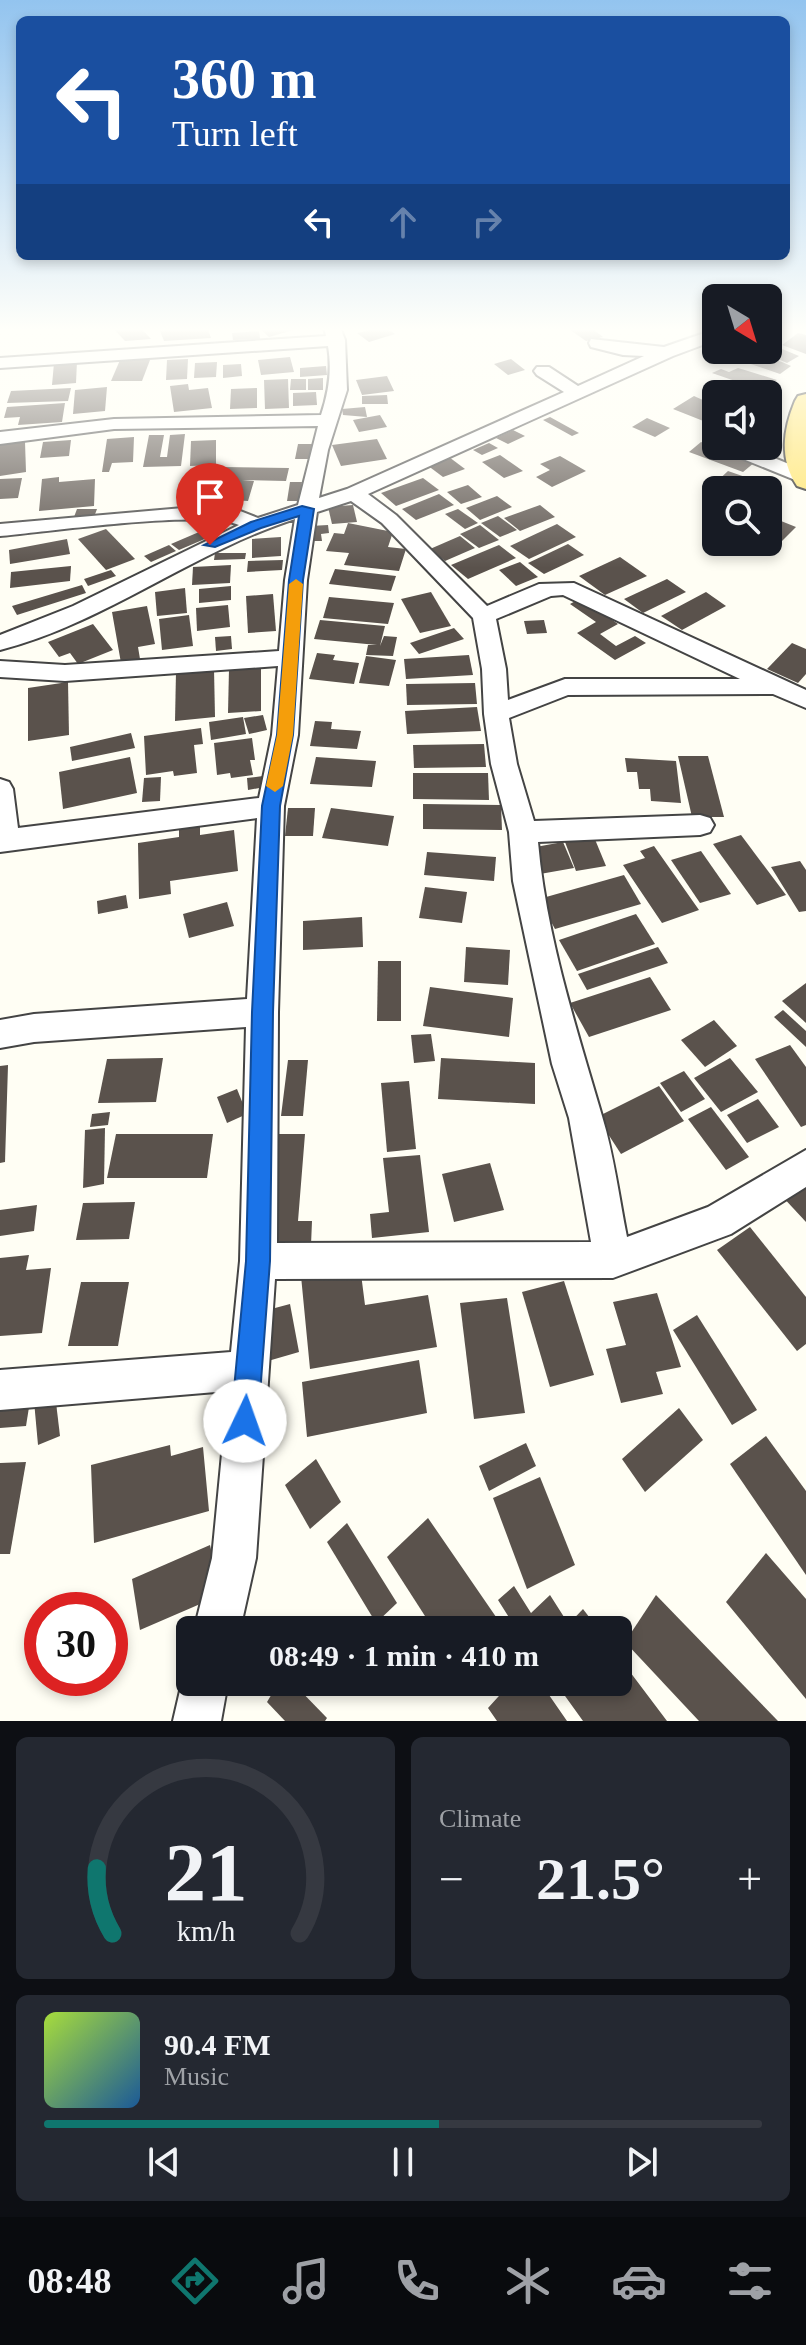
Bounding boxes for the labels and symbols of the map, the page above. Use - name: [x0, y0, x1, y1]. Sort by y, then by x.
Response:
- north arrow: [702, 284, 782, 364]
- pin: [176, 463, 244, 545]
- position arrow: [203, 1379, 287, 1463]
- speed limit sign: 30: [24, 1592, 128, 1696]

